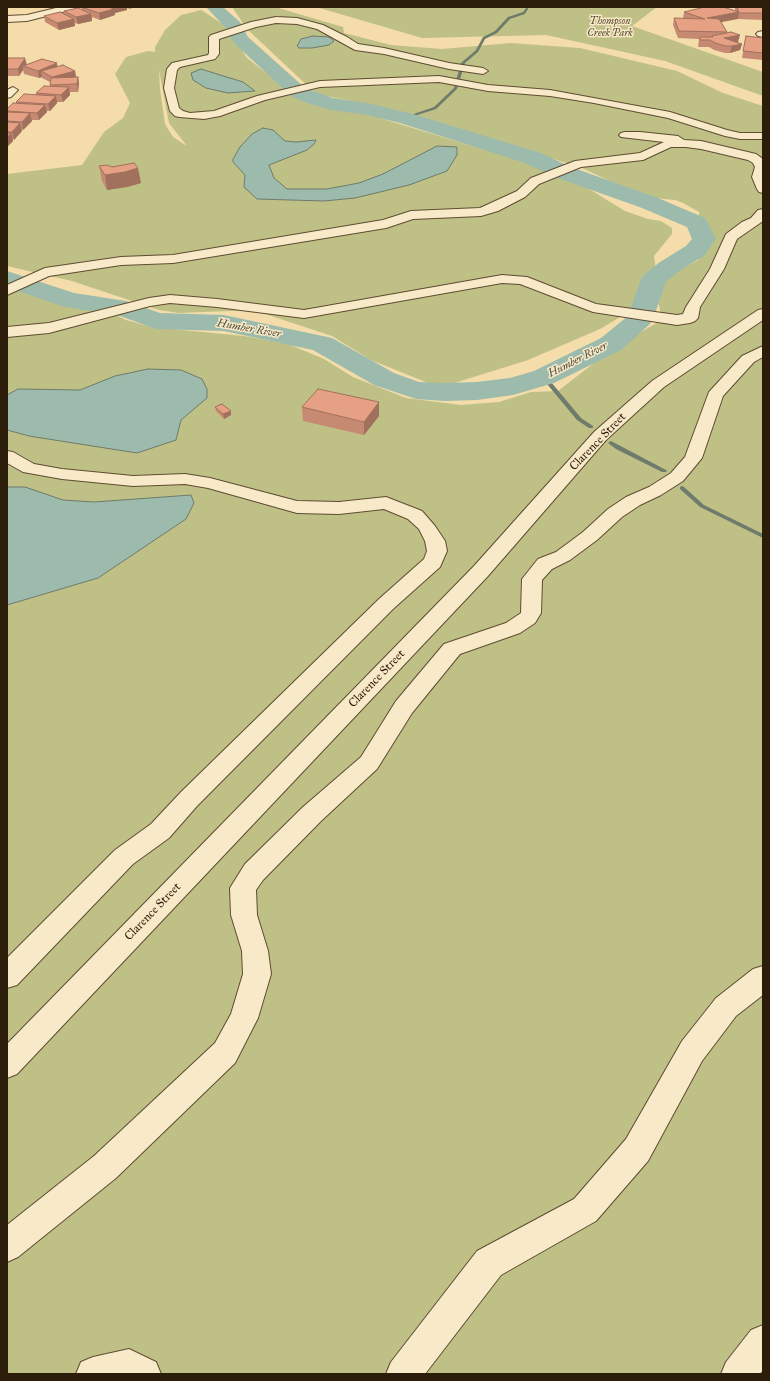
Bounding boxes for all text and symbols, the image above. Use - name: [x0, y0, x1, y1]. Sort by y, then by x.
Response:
- park label: Thompson Creek Park: [587, 16, 633, 40]
- water label: Humber River: [216, 317, 282, 341]
- water label: Humber River: [546, 339, 610, 381]
- street label: Clarence Street: [567, 410, 629, 474]
- street label: Clarence Street: [346, 647, 408, 711]
- street label: Clarence Street: [122, 880, 184, 944]

